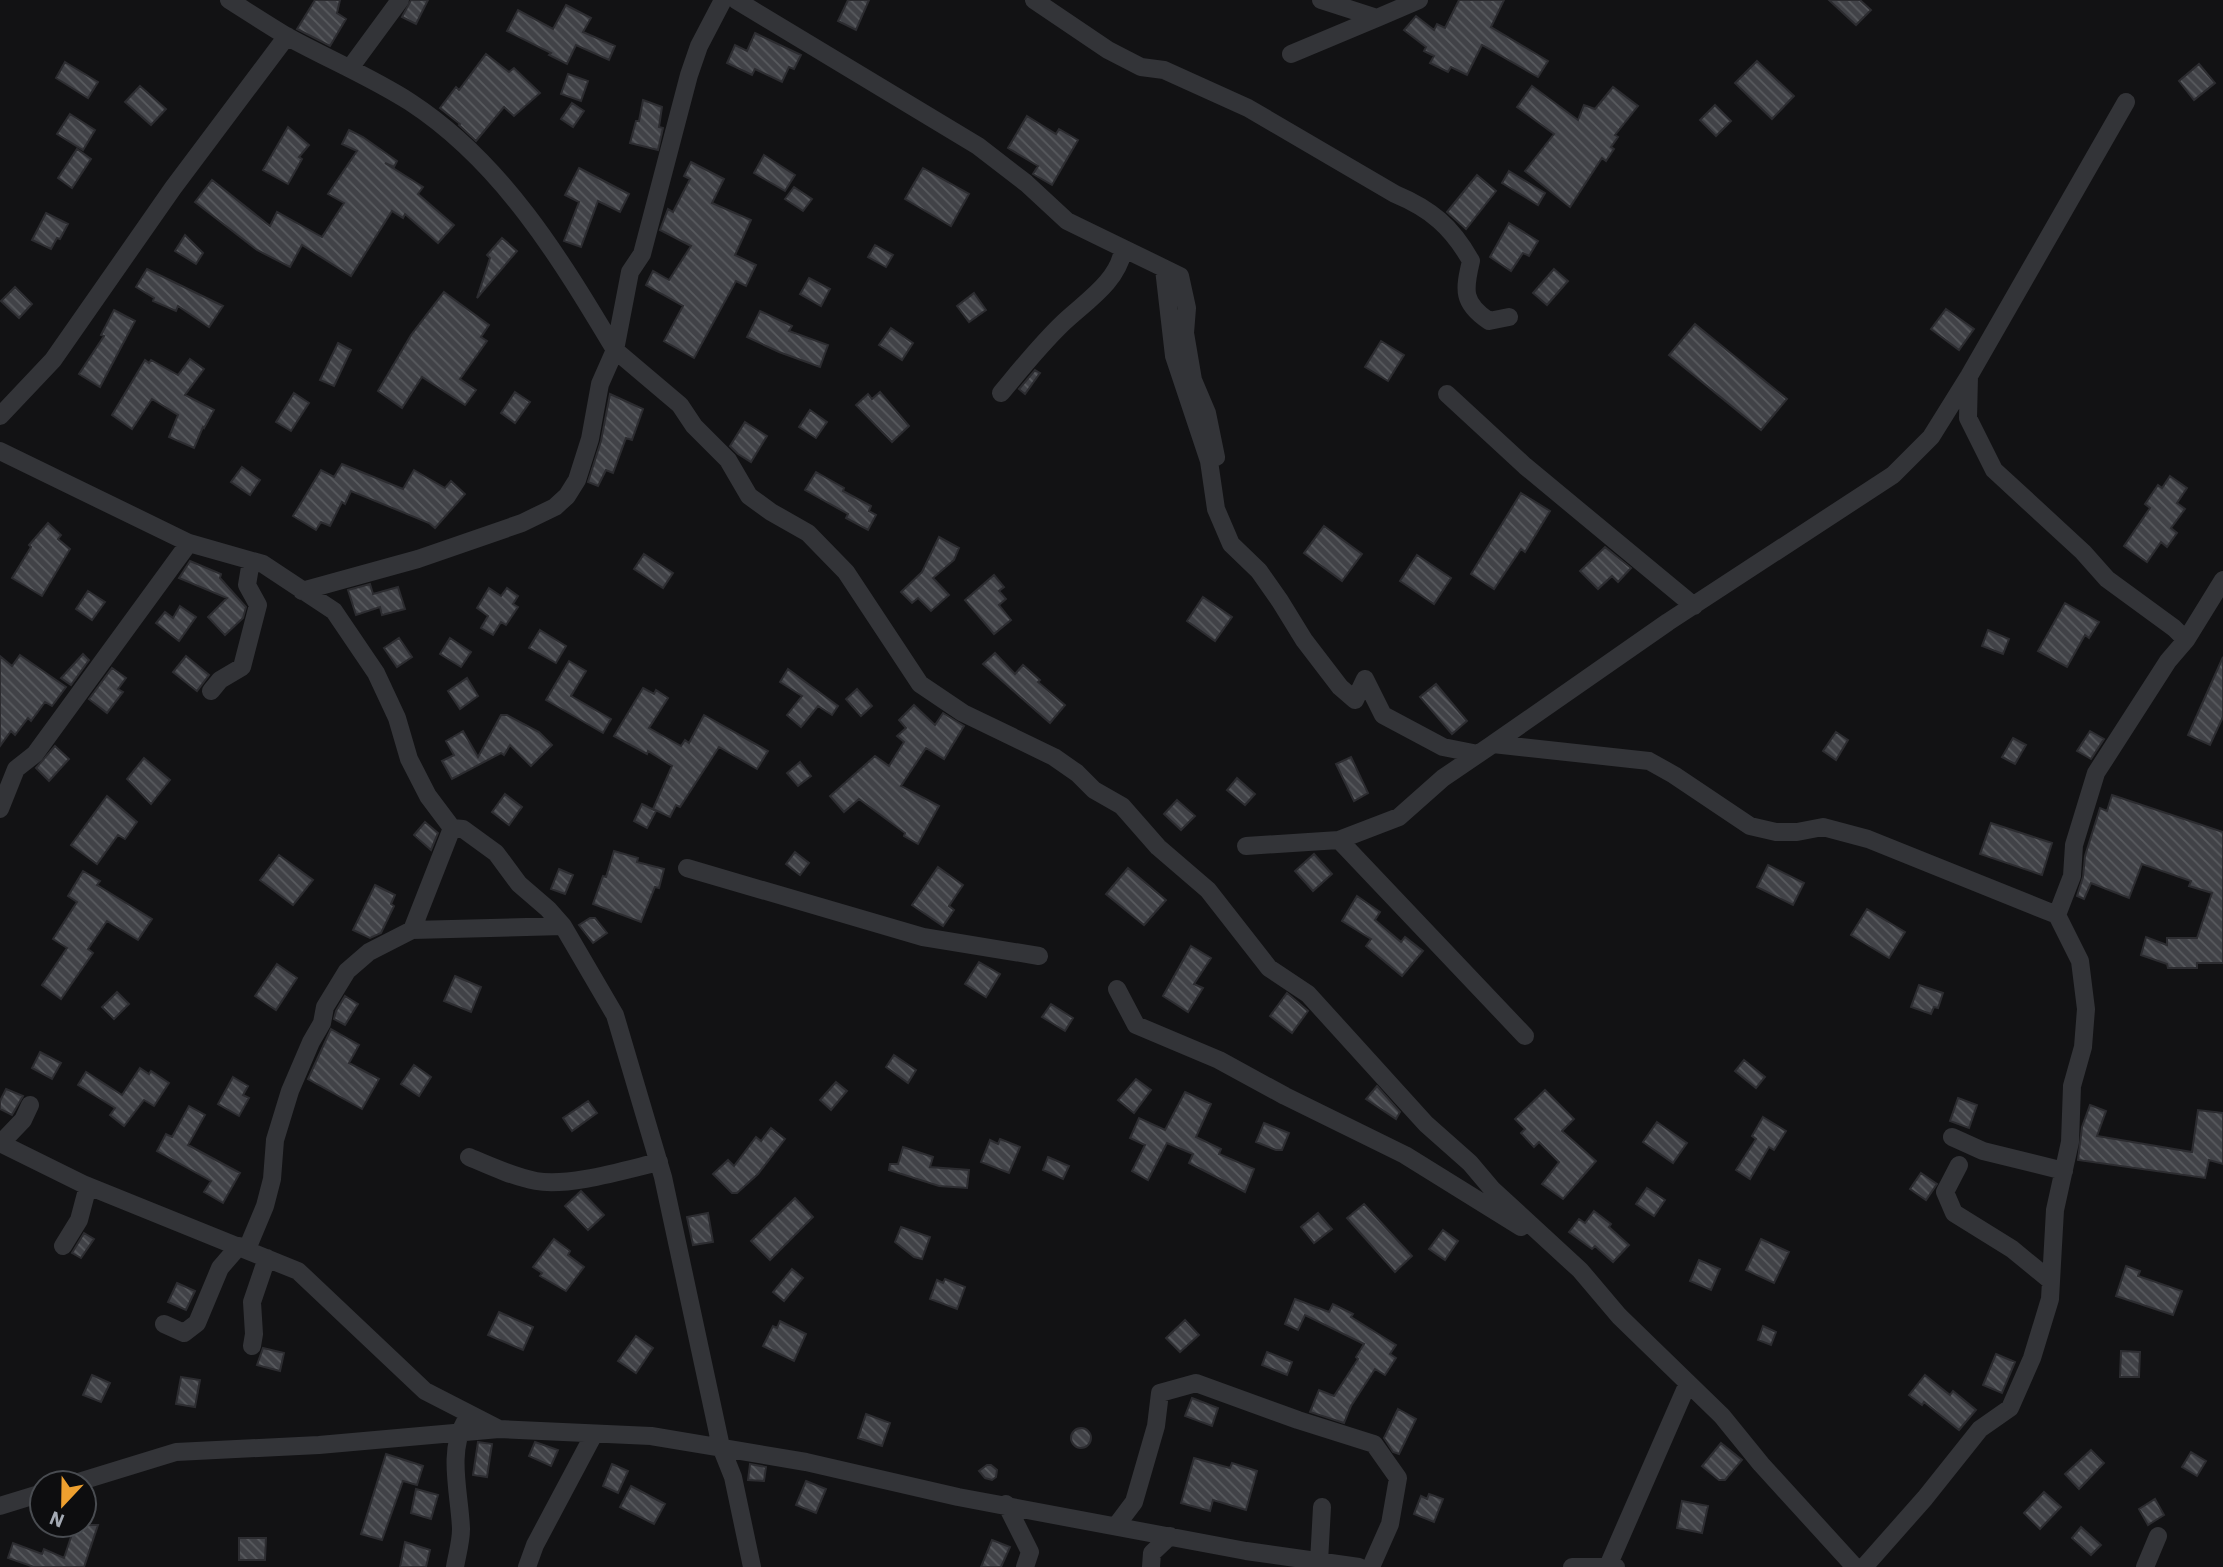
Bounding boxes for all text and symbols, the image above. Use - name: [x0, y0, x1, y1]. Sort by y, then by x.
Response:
- north arrow: [28, 1469, 98, 1539]
- text: N: [46, 1506, 68, 1533]

